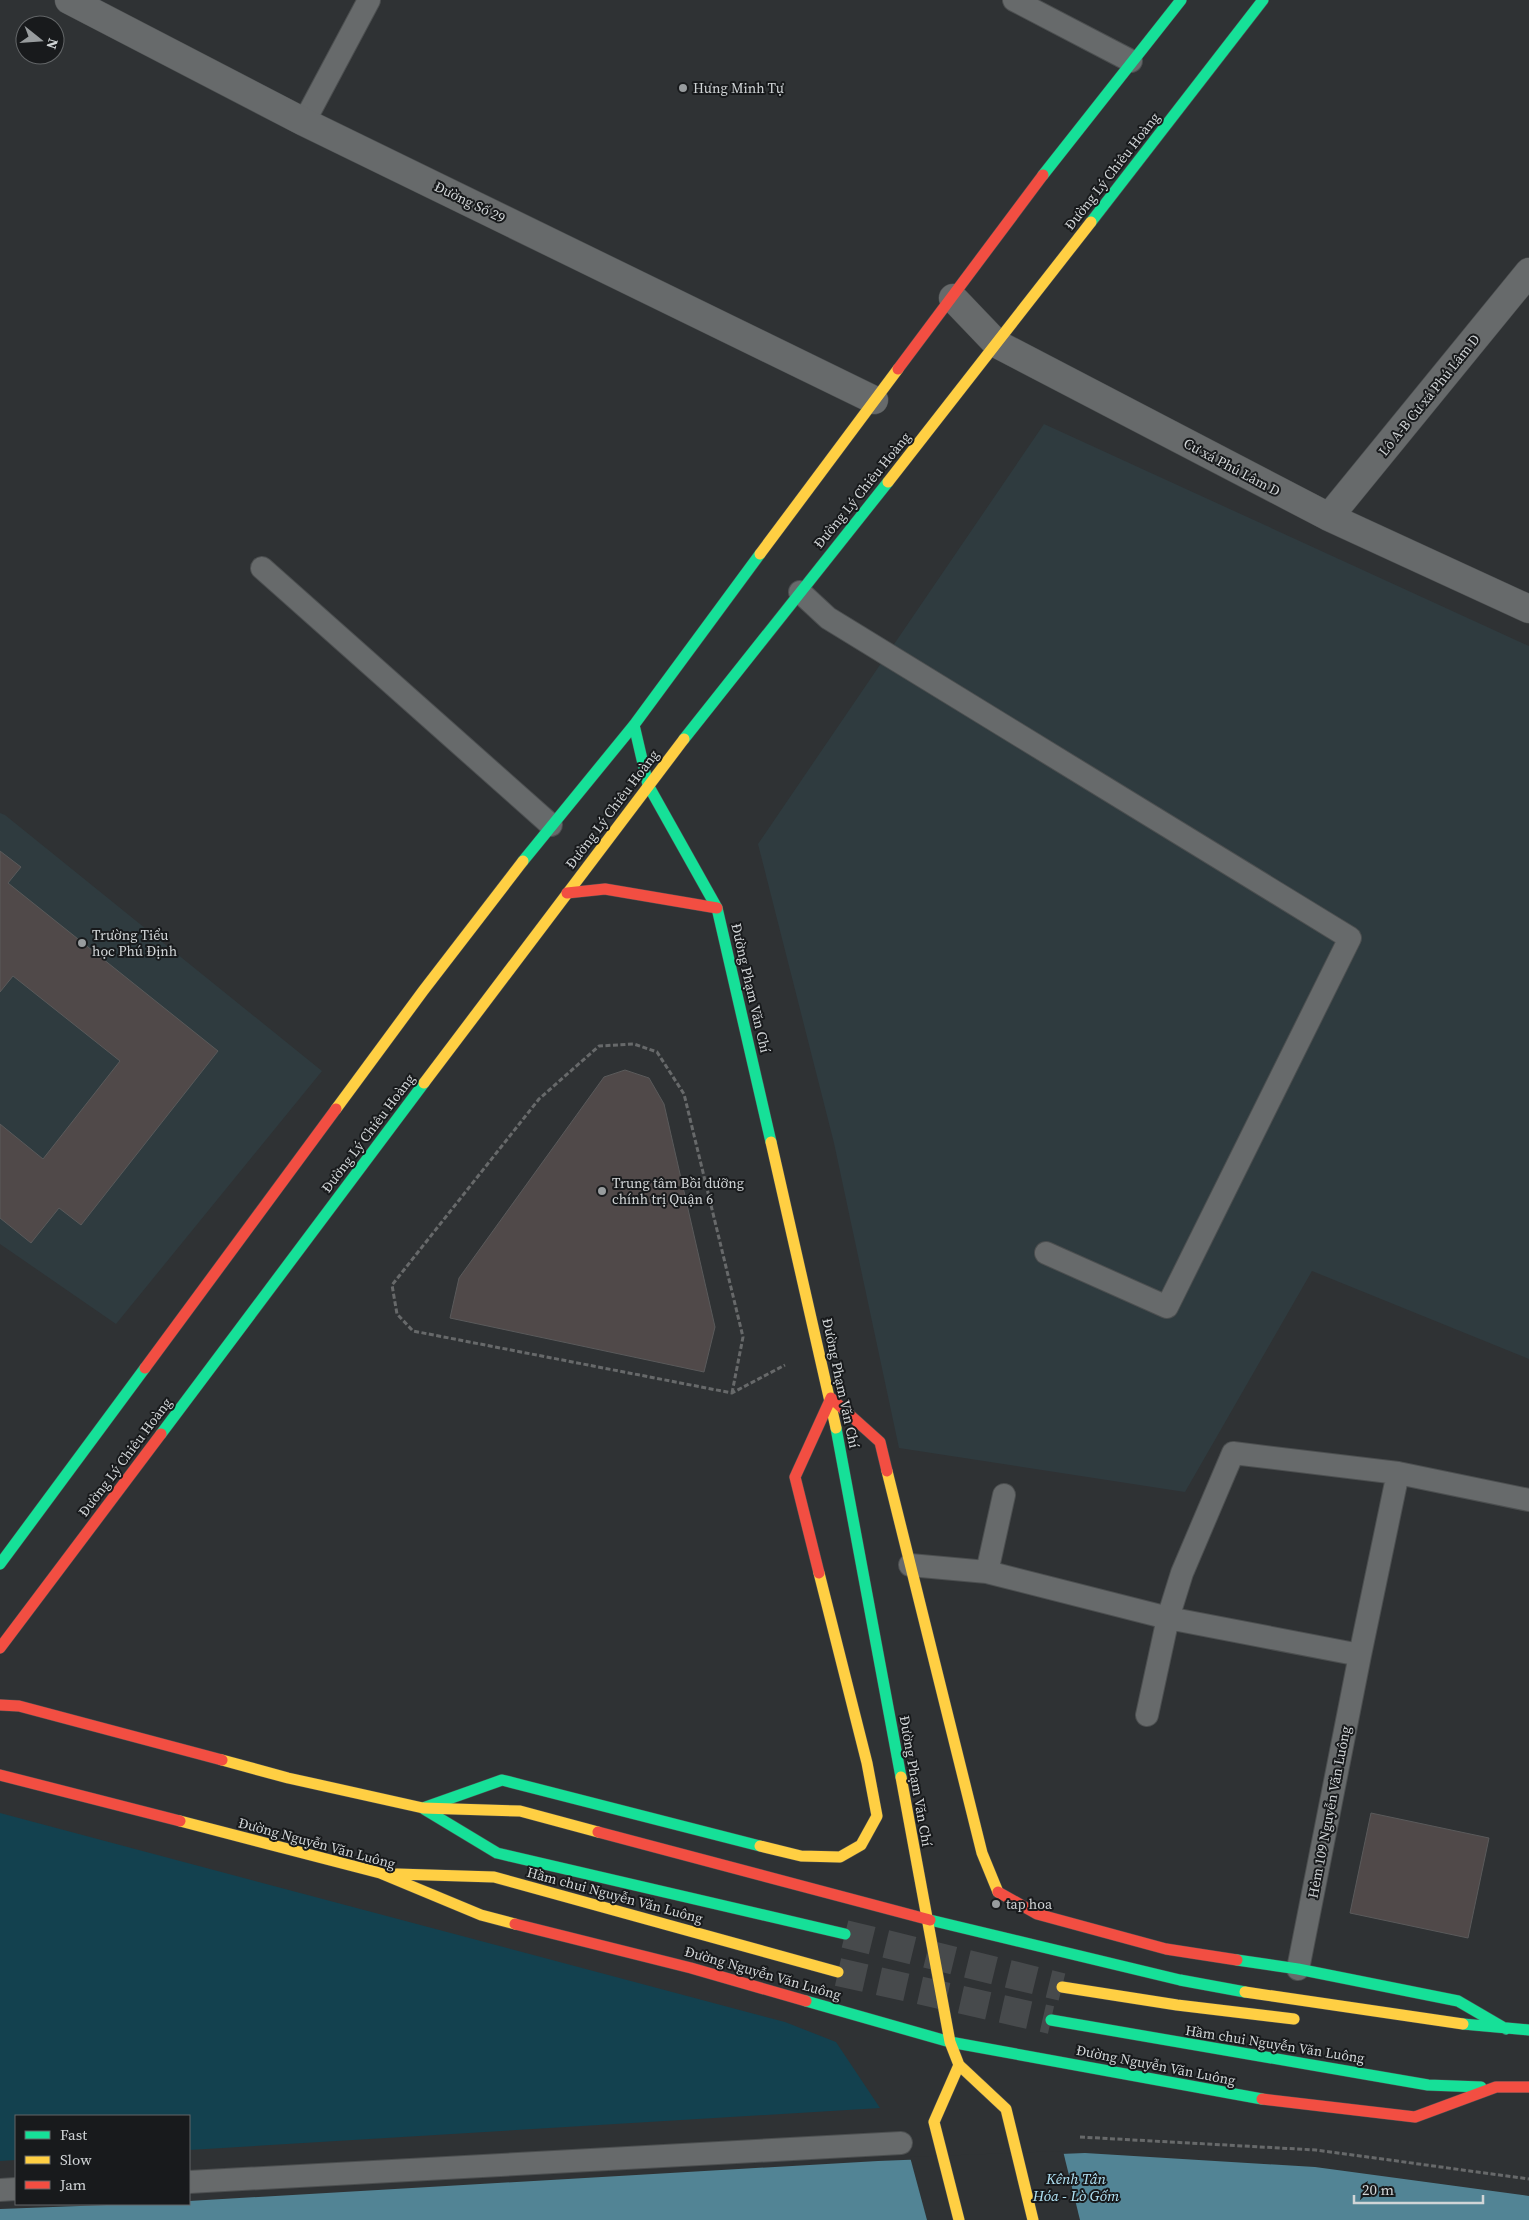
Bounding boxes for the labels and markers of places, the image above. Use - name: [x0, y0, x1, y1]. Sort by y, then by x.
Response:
- place label: Hưng Minh Tự: [693, 78, 784, 98]
- marker: Hưng Minh Tự: [677, 82, 689, 94]
- place label: Trường Tiểu học Phú Định: [92, 925, 177, 961]
- marker: Trường Tiểu học Phú Định: [76, 937, 88, 949]
- place label: Trung tâm Bồi dưỡng chính trị Quận 6: [612, 1173, 744, 1209]
- marker: Trung tâm Bồi dưỡng chính trị Quận 6: [596, 1185, 608, 1197]
- place label: tap hoa: [1006, 1894, 1053, 1914]
- marker: tap hoa: [990, 1898, 1002, 1910]

